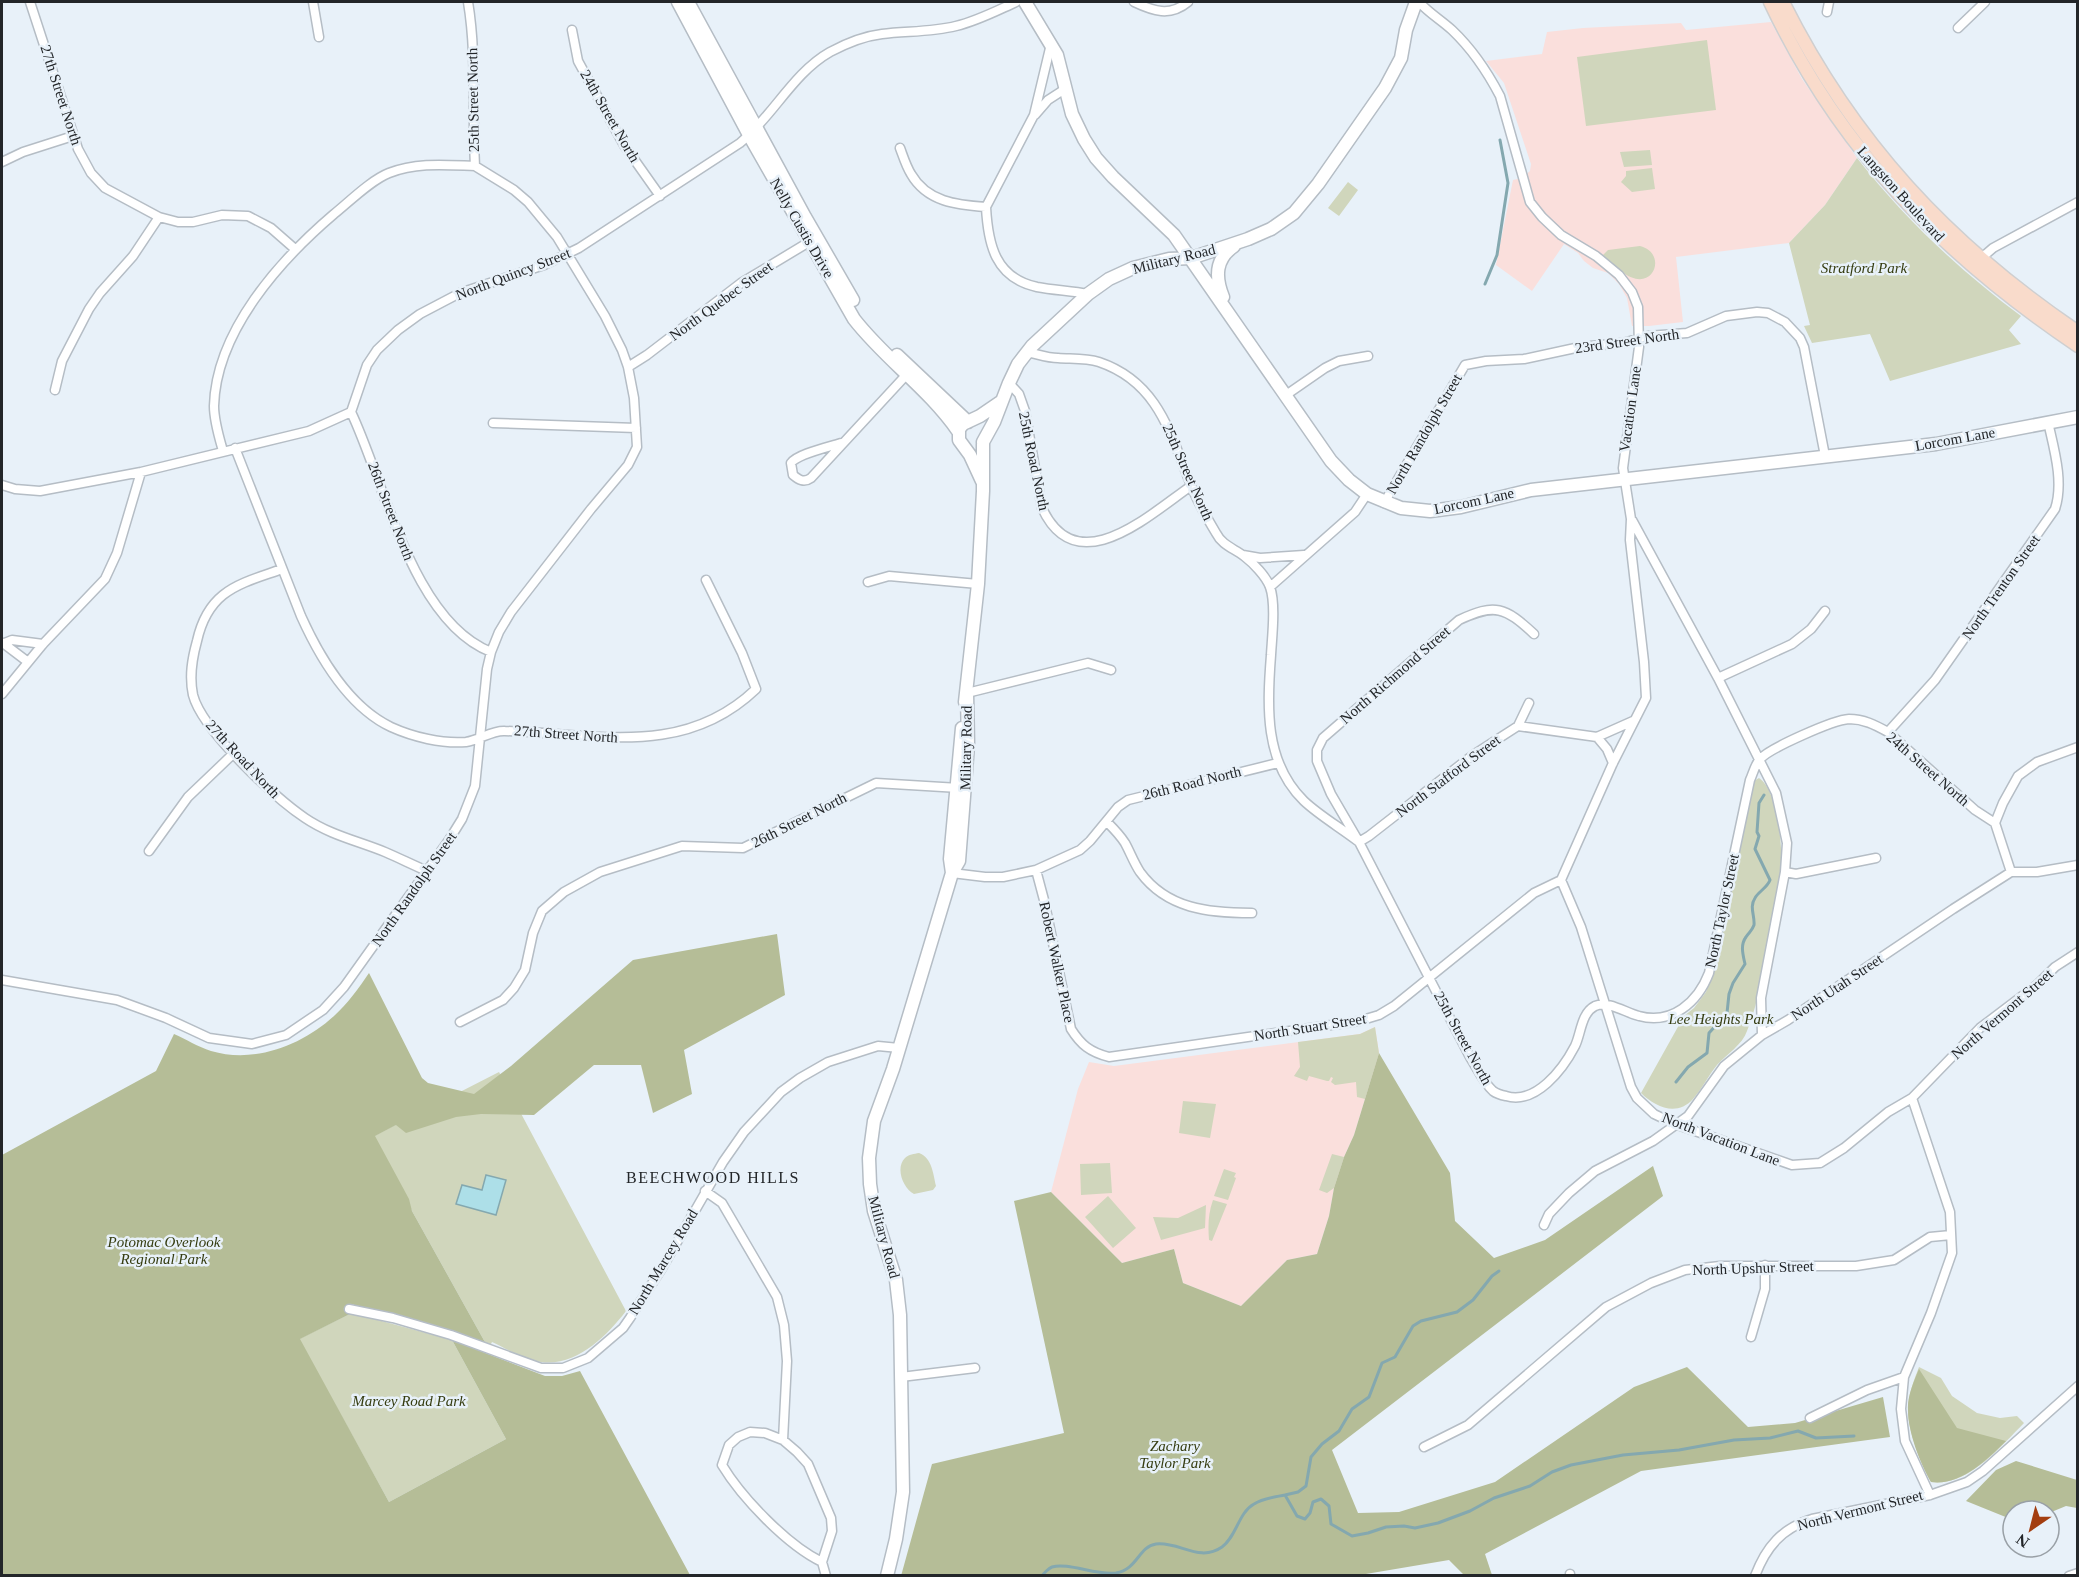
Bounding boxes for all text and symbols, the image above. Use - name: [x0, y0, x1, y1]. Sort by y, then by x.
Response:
- street label: 27th Street North: [37, 43, 85, 147]
- street label: 25th Street North: [464, 47, 482, 152]
- street label: 24th Street North: [577, 67, 643, 166]
- street label: Langston Boulevard: [1854, 143, 1948, 245]
- street label: Nelly Custis Drive: [767, 175, 837, 281]
- street label: Military Road: [1131, 241, 1217, 277]
- street label: North Quincy Street: [453, 244, 573, 303]
- street label: North Quebec Street: [666, 258, 776, 344]
- park label: Stratford Park: [1821, 260, 1908, 276]
- street label: 23rd Street North: [1574, 326, 1681, 356]
- street label: Vacation Lane: [1616, 365, 1644, 453]
- street label: North Randolph Street: [1383, 370, 1465, 497]
- street label: 25th Road North: [1016, 410, 1052, 512]
- street label: 25th Street North: [1160, 421, 1217, 523]
- street label: Lorcom Lane: [1914, 424, 1997, 454]
- street label: 26th Street North: [365, 460, 417, 563]
- street label: Lorcom Lane: [1433, 485, 1516, 517]
- street label: North Trenton Street: [1959, 531, 2044, 642]
- street label: North Richmond Street: [1337, 622, 1454, 727]
- street label: Military Road: [957, 705, 975, 790]
- street label: 27th Road North: [203, 717, 284, 802]
- street label: 27th Street North: [513, 722, 619, 746]
- street label: 24th Street North: [1883, 729, 1973, 810]
- street label: North Stafford Street: [1393, 731, 1504, 820]
- street label: 26th Road North: [1141, 763, 1243, 803]
- street label: 26th Street North: [749, 789, 849, 851]
- street label: North Randolph Street: [368, 828, 460, 949]
- street label: North Taylor Street: [1702, 852, 1742, 969]
- street label: Robert Walker Place: [1036, 900, 1078, 1024]
- street label: North Utah Street: [1788, 950, 1886, 1023]
- street label: North Vermont Street: [1948, 965, 2057, 1062]
- street label: 25th Street North: [1431, 989, 1495, 1088]
- street label: North Stuart Street: [1253, 1010, 1368, 1044]
- park label: Lee Heights Park: [1668, 1011, 1774, 1027]
- street label: North Vacation Lane: [1660, 1109, 1782, 1169]
- district label: BEECHWOOD HILLS: [626, 1169, 800, 1186]
- street label: Military Road: [865, 1194, 903, 1280]
- street label: North Marcey Road: [625, 1206, 701, 1318]
- park label: Potomac Overlook Regional Park: [107, 1234, 221, 1267]
- street label: North Upshur Street: [1692, 1258, 1815, 1278]
- park label: Marcey Road Park: [351, 1393, 466, 1409]
- park label: Zachary Taylor Park: [1139, 1438, 1211, 1471]
- street label: North Vermont Street: [1796, 1486, 1925, 1533]
- north arrow: [2001, 1499, 2061, 1559]
- text: N: [2013, 1530, 2032, 1551]

